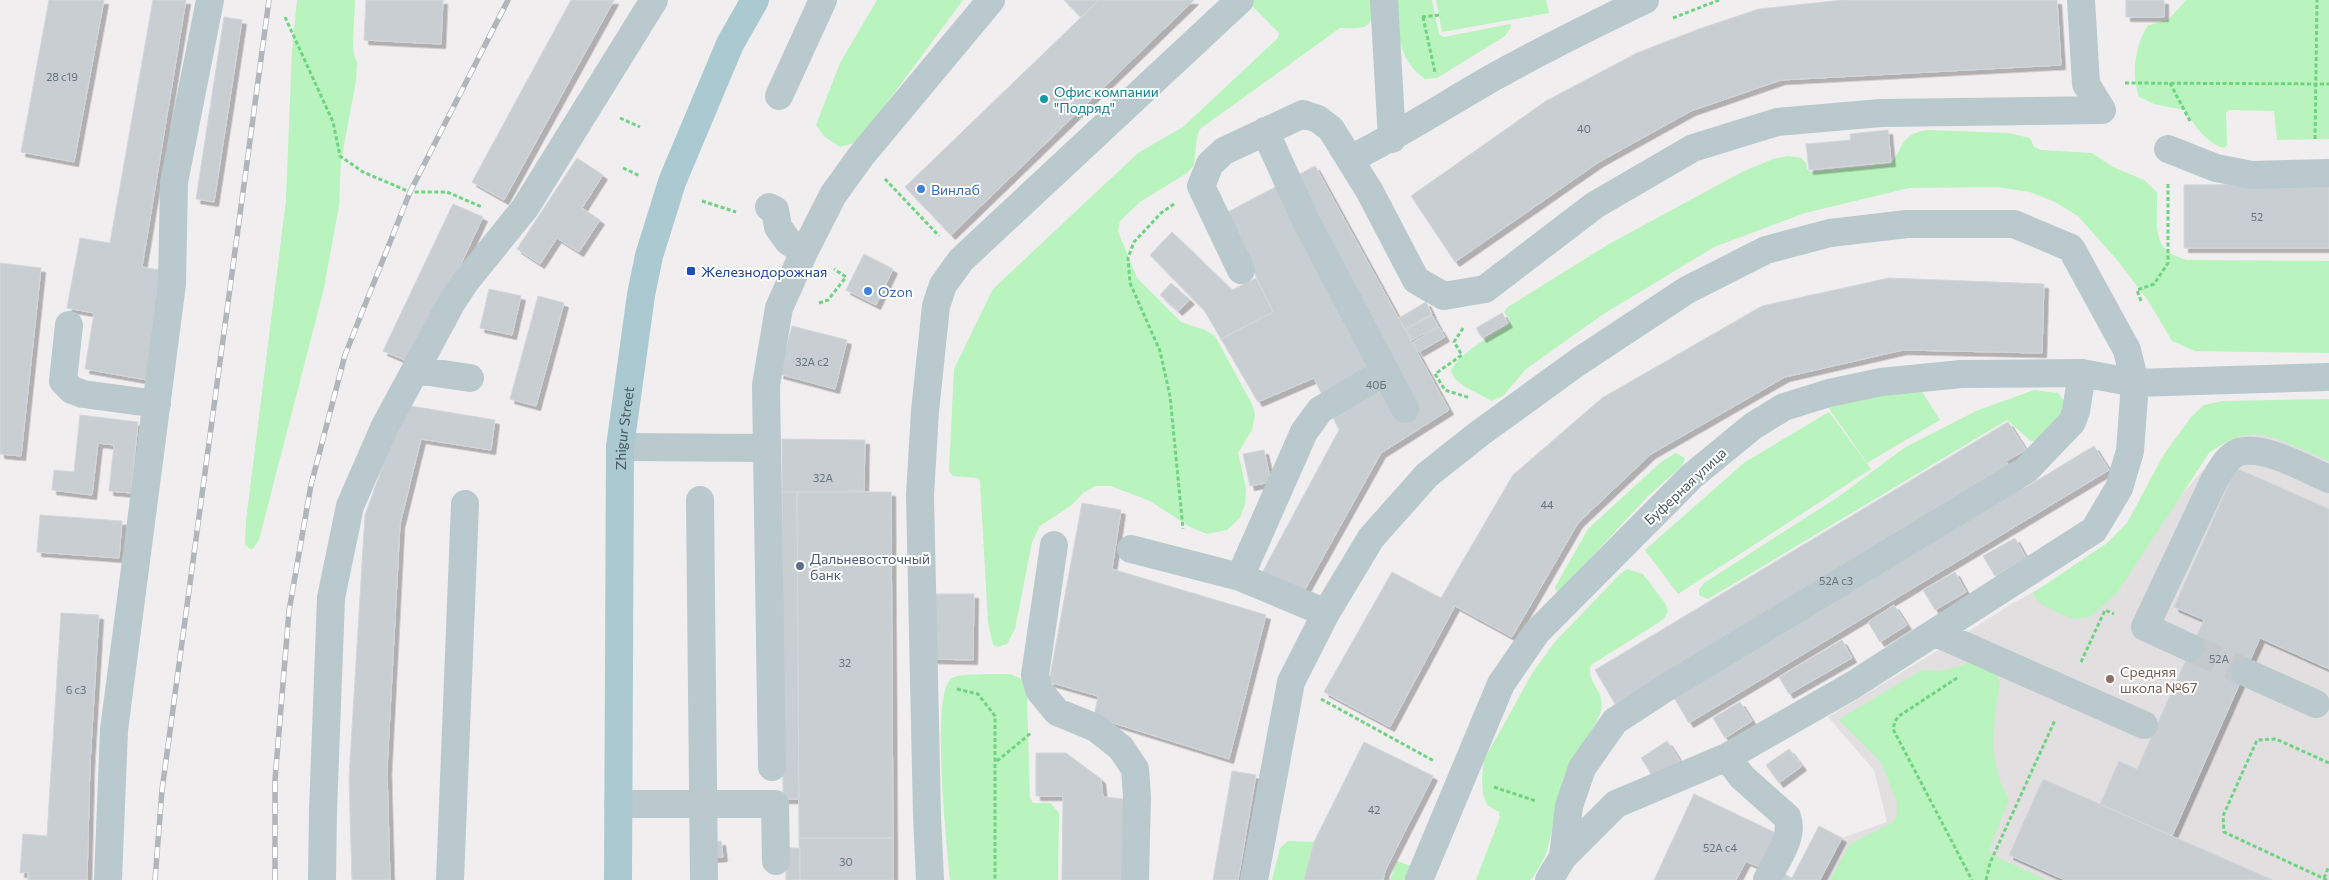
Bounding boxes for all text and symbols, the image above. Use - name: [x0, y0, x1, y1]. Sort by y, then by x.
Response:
- house number: 28 с19: [46, 70, 78, 83]
- place label: Офис компании "Подряд": [1054, 83, 1159, 116]
- marker: Офис компании "Подряд": [1038, 93, 1050, 105]
- house number: 40: [1577, 122, 1591, 135]
- place label: Винлаб: [931, 181, 980, 198]
- marker: Винлаб: [915, 183, 927, 195]
- house number: 52: [2251, 210, 2263, 223]
- place label: Железнодорожная: [701, 263, 827, 280]
- marker: Железнодорожная: [685, 265, 697, 277]
- place label: Ozon: [878, 283, 913, 300]
- marker: Ozon: [862, 285, 874, 297]
- house number: 32А с2: [795, 355, 829, 368]
- house number: 40Б: [1366, 378, 1386, 391]
- street label: Zhigur Street: [611, 385, 637, 470]
- street label: Буферная улица: [1641, 444, 1729, 528]
- house number: 32А: [813, 471, 833, 484]
- house number: 44: [1540, 498, 1554, 511]
- place label: Дальневосточный банк: [810, 550, 930, 583]
- marker: Дальневосточный банк: [794, 560, 806, 572]
- house number: 52А с3: [1819, 574, 1853, 587]
- house number: 52А: [2209, 652, 2229, 665]
- house number: 32: [839, 656, 851, 669]
- place label: Средняя школа №67: [2120, 663, 2197, 696]
- marker: Средняя школа №67: [2104, 673, 2116, 685]
- house number: 6 с3: [66, 683, 86, 696]
- house number: 42: [1368, 803, 1380, 816]
- house number: 52А с4: [1703, 841, 1737, 854]
- house number: 30: [839, 855, 853, 868]

